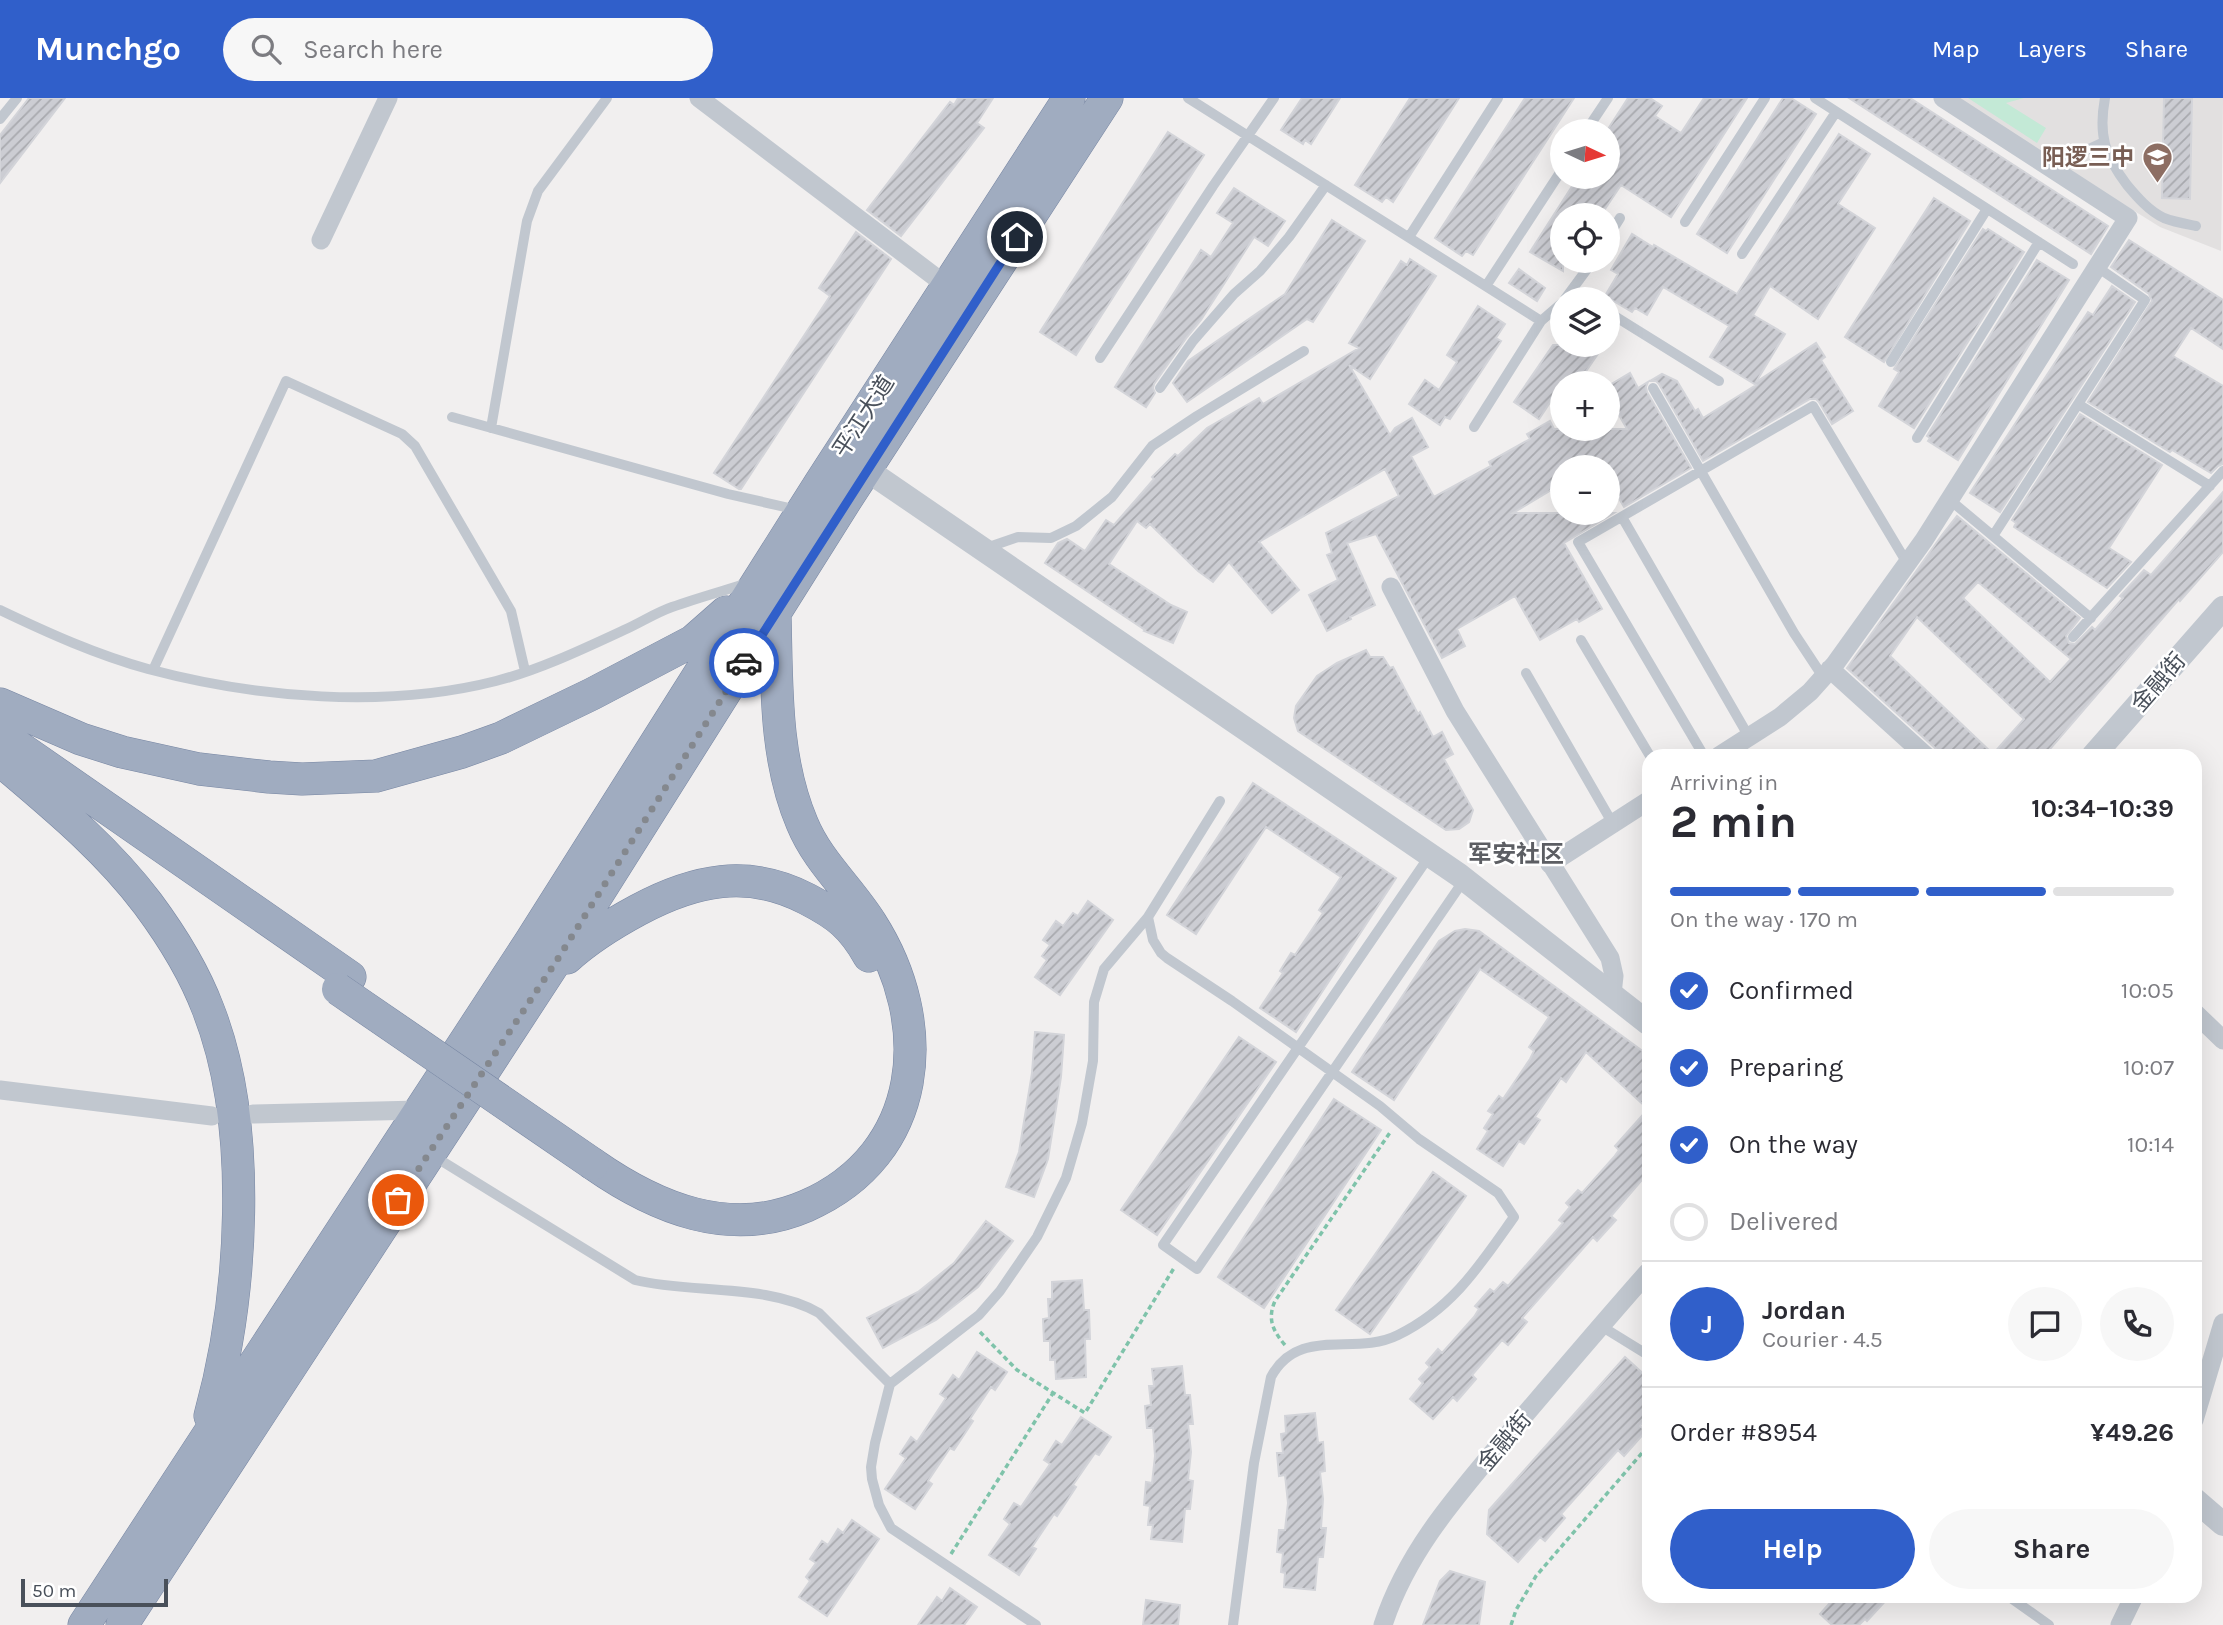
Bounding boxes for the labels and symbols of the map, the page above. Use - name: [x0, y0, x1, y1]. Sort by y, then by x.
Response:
- north arrow: [1550, 119, 1620, 189]
- school or university icon: 阳逻三中: [2140, 140, 2174, 184]
- place label: 阳逻三中: [2042, 144, 2134, 171]
- pin: [987, 207, 1047, 267]
- street label: 平江大道: [827, 370, 900, 462]
- courier: [709, 628, 779, 698]
- street label: 金融街: [2126, 647, 2191, 717]
- district label: 军安社区: [1468, 840, 1564, 868]
- pin: [368, 1170, 428, 1230]
- street label: 金融街: [1472, 1406, 1537, 1476]
- scale bar: [21, 1576, 168, 1608]

